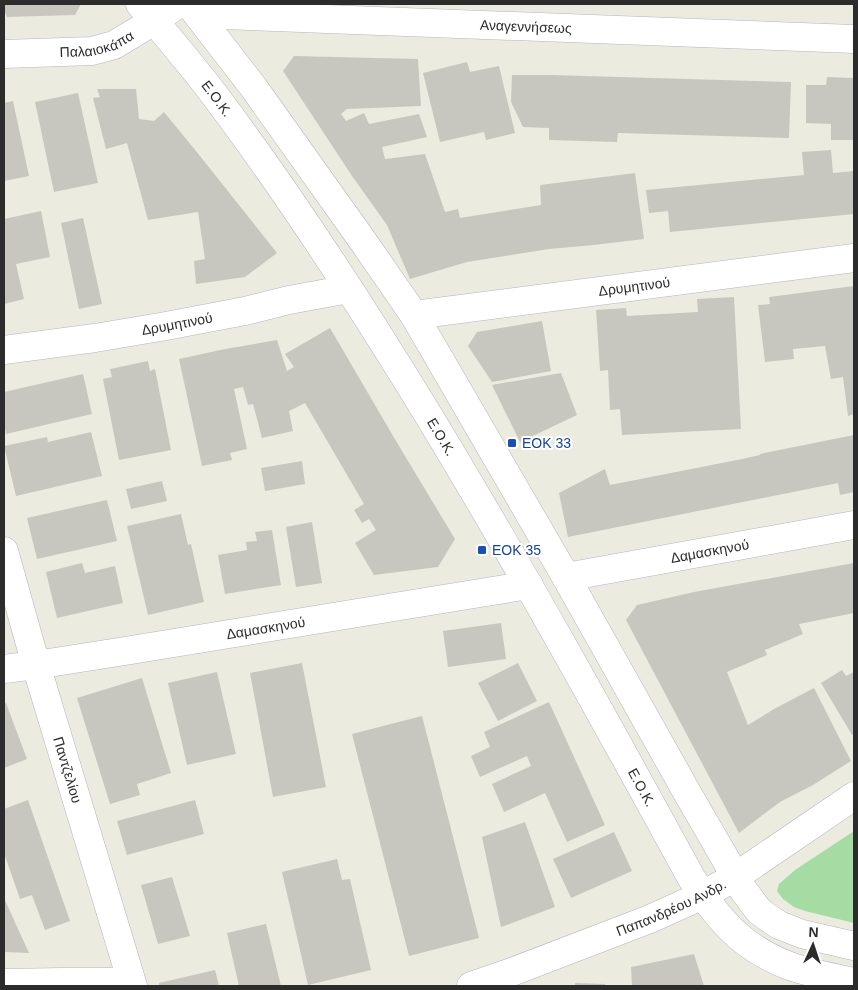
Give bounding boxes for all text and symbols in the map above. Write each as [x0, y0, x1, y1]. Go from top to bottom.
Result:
street label: Αναγεννήσεως [480, 17, 572, 36]
street label: Παλαιοκάπα [59, 27, 136, 60]
street label: Ε.Ο.Κ. [198, 77, 236, 120]
street label: Δρυμητινού [597, 274, 671, 299]
street label: Δρυμητινού [140, 309, 214, 338]
street label: Ε.Ο.Κ. [424, 415, 459, 459]
place label: ΕΟΚ 33 [522, 435, 571, 451]
marker: ΕΟΚ 33 [506, 437, 518, 449]
street label: Δαμασκηνού [669, 536, 750, 566]
place label: ΕΟΚ 35 [492, 542, 541, 558]
marker: ΕΟΚ 35 [476, 544, 488, 556]
street label: Δαμασκηνού [225, 614, 306, 642]
street label: Παντζελίου [50, 735, 85, 805]
street label: Ε.Ο.Κ. [625, 766, 659, 809]
street label: Παπανδρέου Ανδρ. [614, 876, 729, 939]
north arrow [788, 920, 838, 970]
text: N [808, 924, 819, 940]

